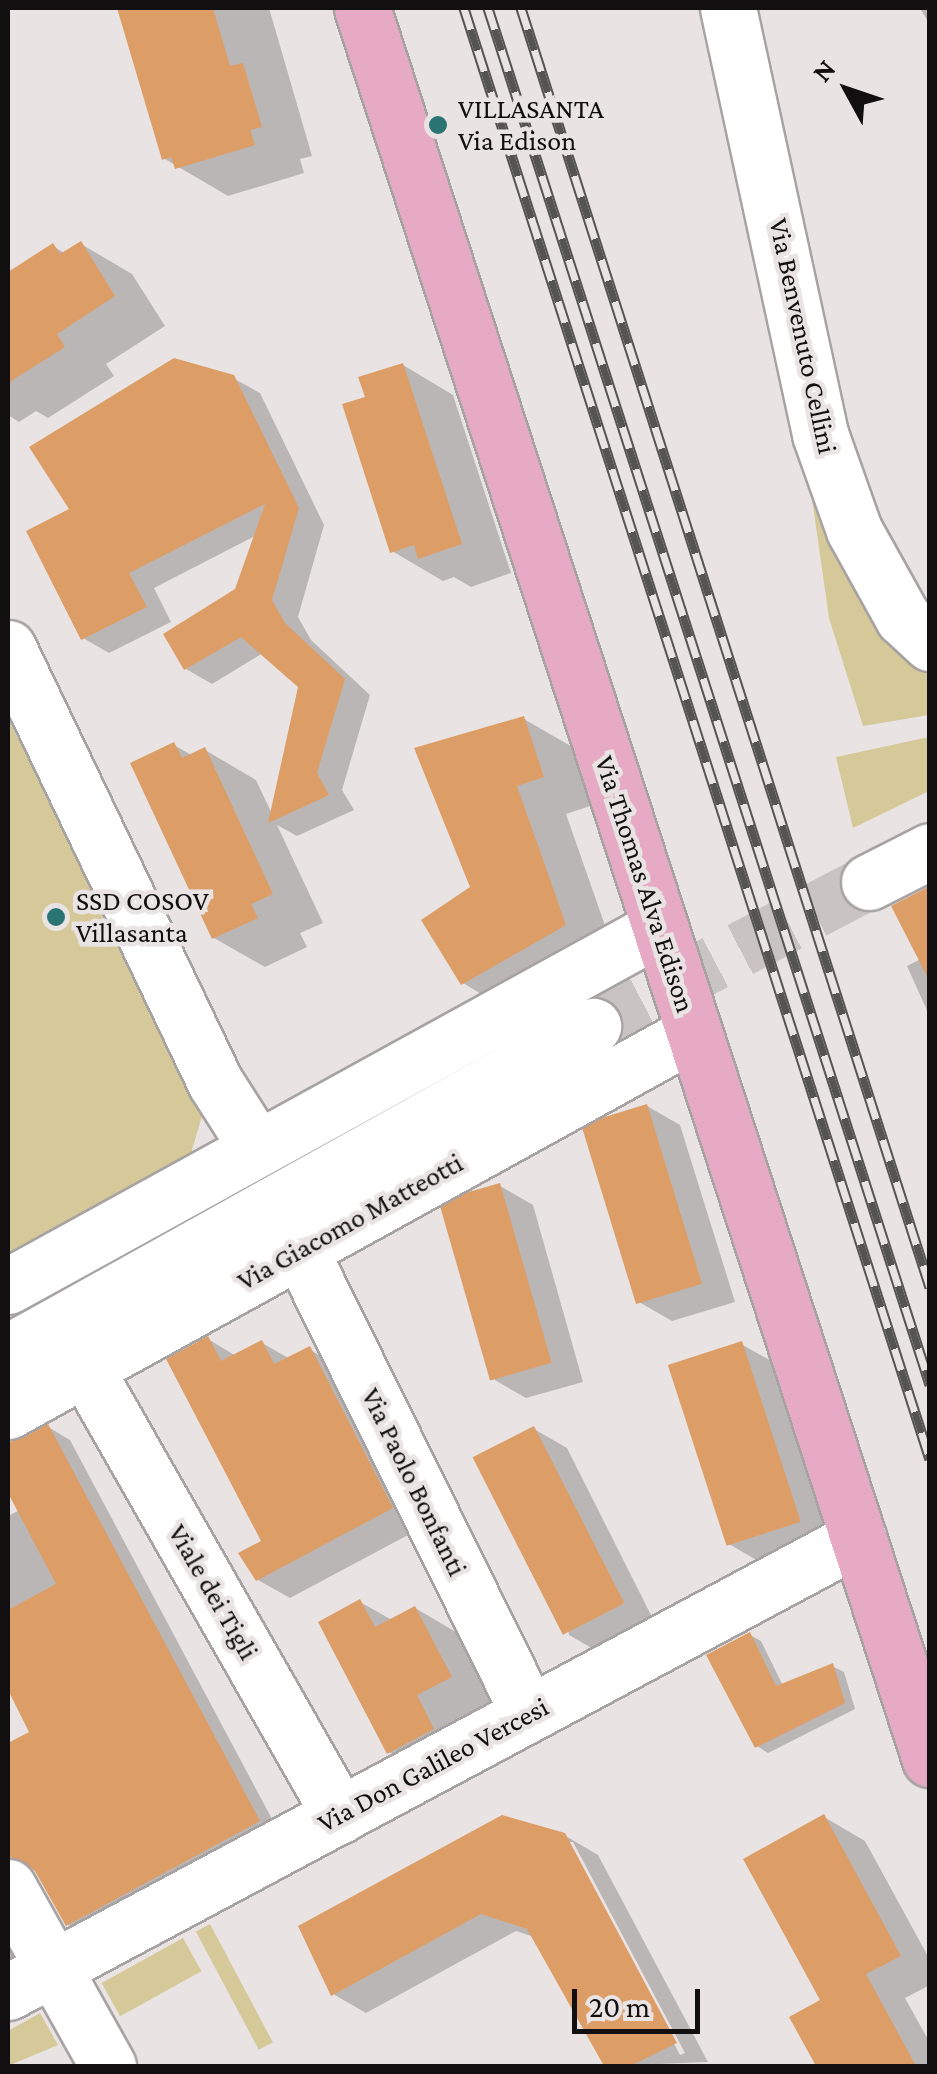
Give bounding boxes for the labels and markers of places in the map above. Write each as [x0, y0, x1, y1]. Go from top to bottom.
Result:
place label: VILLASANTA Via Edison [458, 92, 604, 158]
marker: VILLASANTA Via Edison [427, 114, 449, 136]
place label: SSD COSOV Villasanta [76, 884, 209, 950]
marker: SSD COSOV Villasanta [45, 906, 67, 928]

